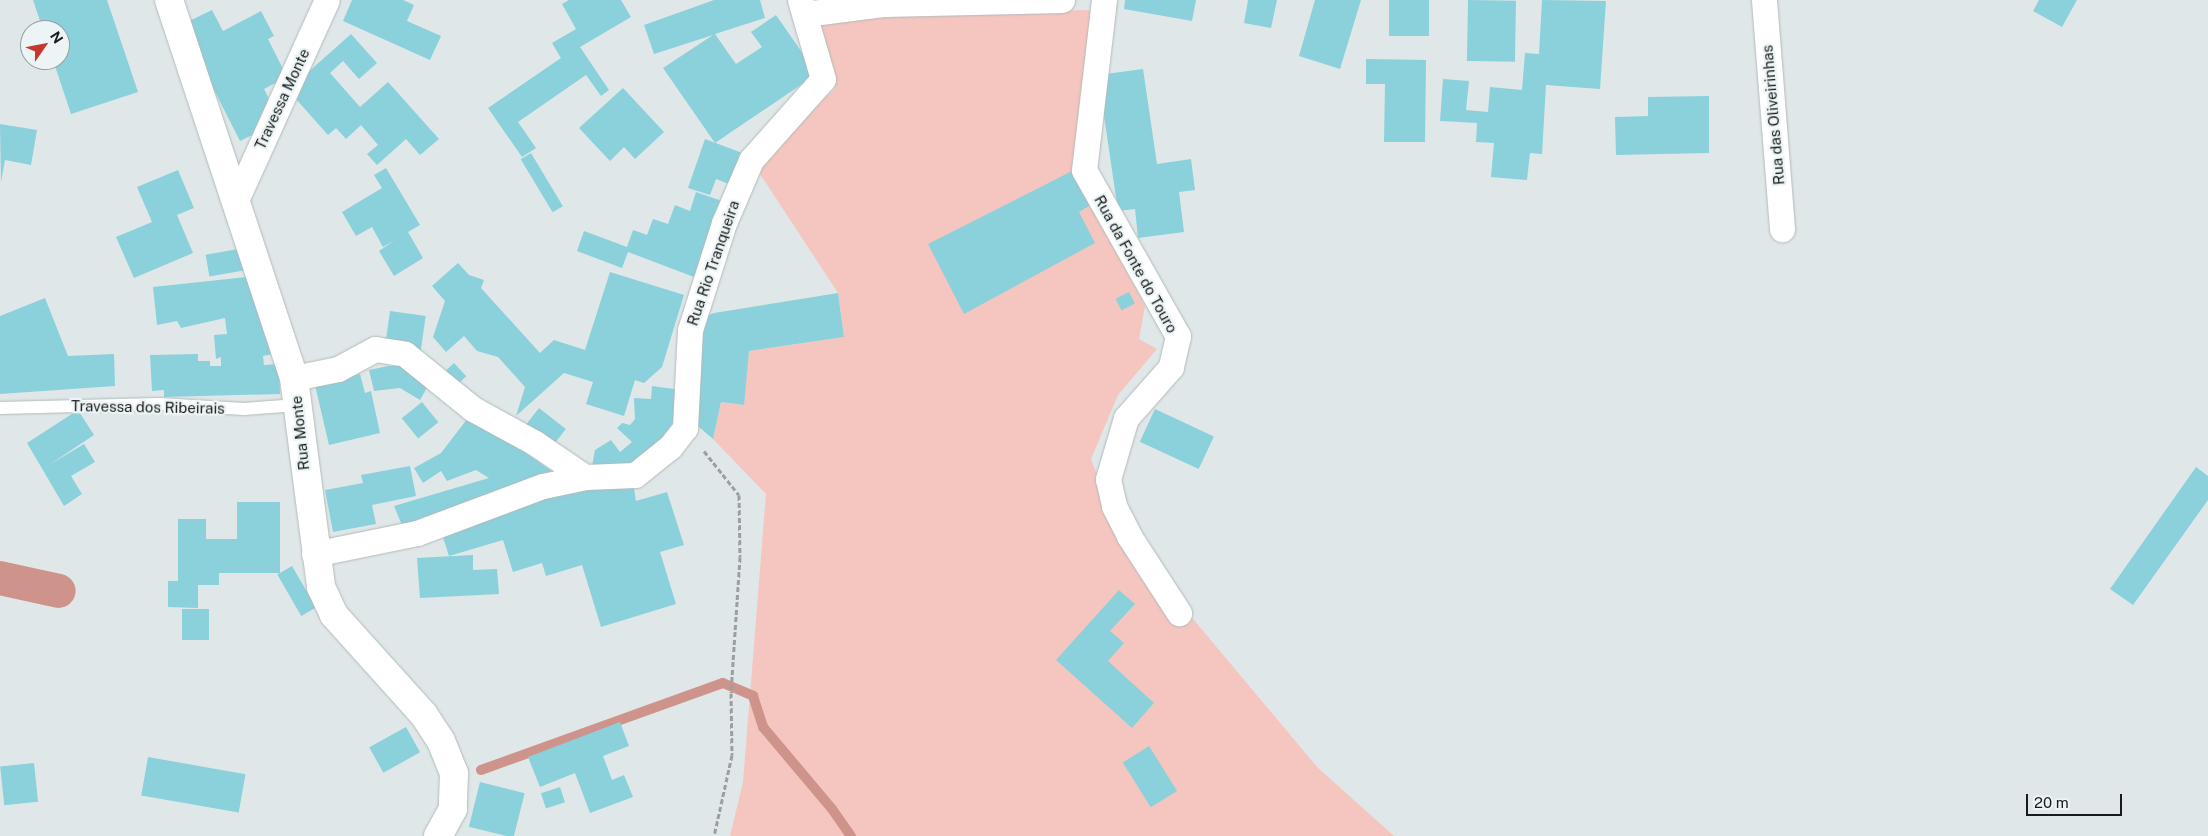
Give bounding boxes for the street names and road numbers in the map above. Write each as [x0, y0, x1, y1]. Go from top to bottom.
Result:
street label: Rua das Oliveirinhas [1758, 44, 1788, 186]
street label: Travessa Monte [251, 46, 313, 152]
street label: Rua da Fonte do Touro [1090, 192, 1182, 336]
street label: Rua Rio Tranqueira [683, 198, 743, 328]
street label: Rua Monte [287, 395, 313, 471]
street label: Travessa dos Ribeirais [71, 397, 225, 417]

